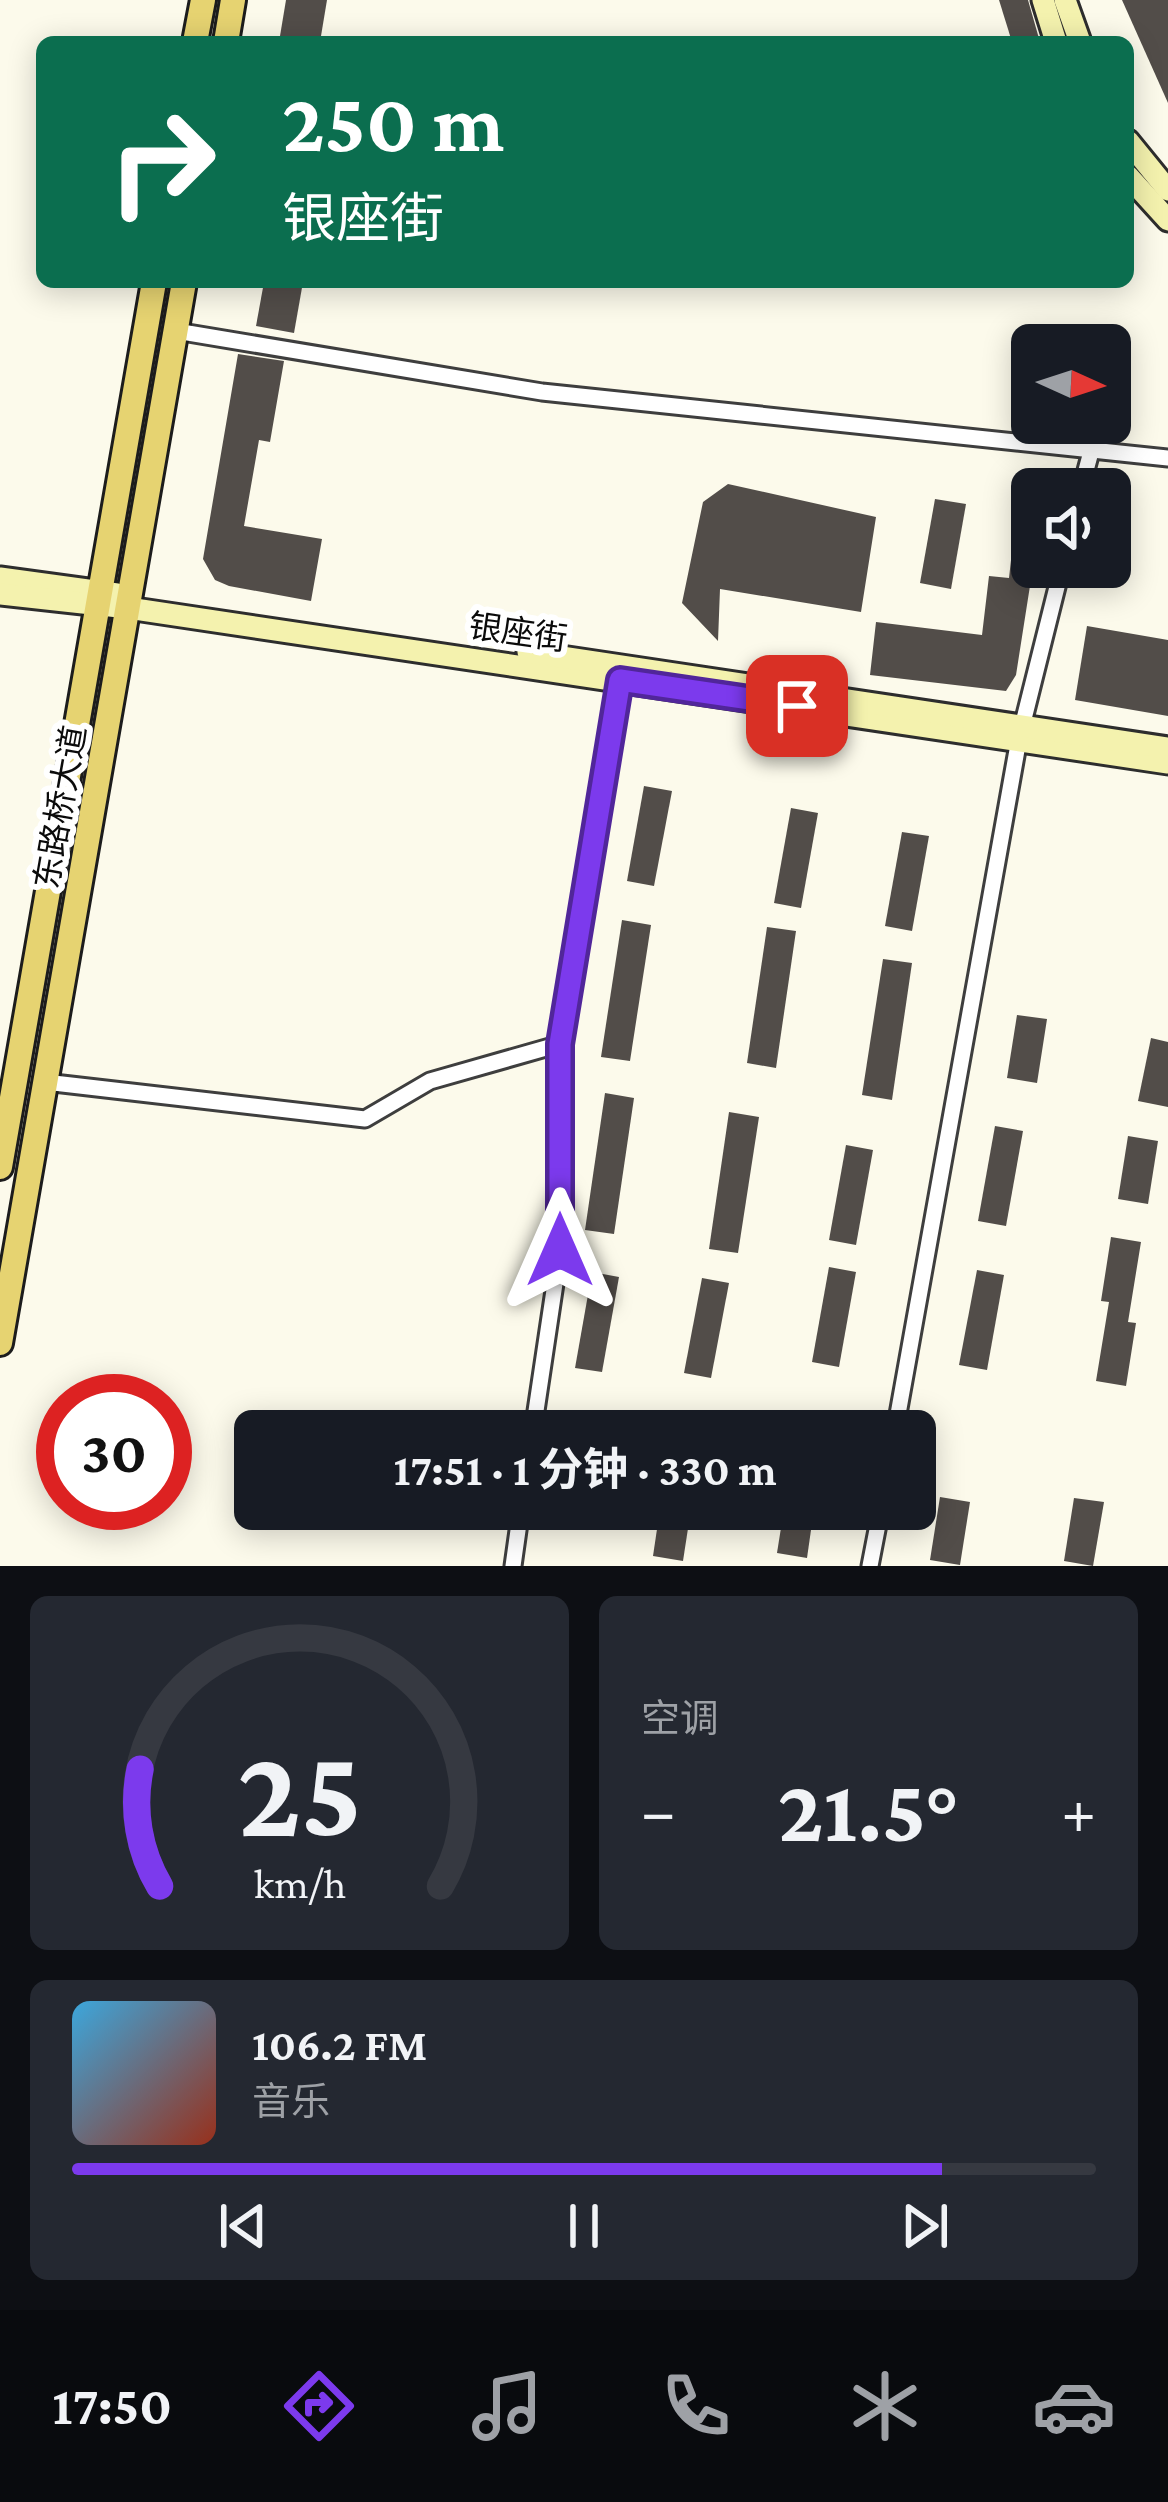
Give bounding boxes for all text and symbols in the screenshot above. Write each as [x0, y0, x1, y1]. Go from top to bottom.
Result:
text: 250 m [282, 76, 504, 169]
icon: right [84, 84, 240, 240]
text: 银座街 [282, 189, 444, 249]
north arrow [1011, 324, 1131, 444]
map controls [1011, 324, 1131, 588]
button: sound [1011, 468, 1131, 588]
street label: 银座街 [466, 607, 570, 657]
pin [746, 655, 848, 757]
icon: arrive [764, 673, 830, 739]
street label: 东路桥大道 [27, 723, 93, 891]
position arrow [497, 1187, 623, 1313]
speed limit sign: 30 [36, 1374, 192, 1530]
text: 17:51 · 1 分钟 · 330 m [393, 1445, 777, 1495]
text: 空调 [641, 1697, 719, 1740]
text: 25 [237, 1723, 362, 1862]
text: 21.5° [778, 1760, 959, 1860]
text: − [641, 1774, 676, 1847]
text: + [1061, 1774, 1096, 1847]
text: km/h [253, 1860, 346, 1907]
text: 106.2 FM [252, 2020, 427, 2070]
text: 音乐 [252, 2080, 330, 2123]
icon: previous [210, 2193, 276, 2259]
icon: pause [551, 2193, 617, 2259]
icon: next [892, 2193, 958, 2259]
icon: directions [277, 2364, 361, 2448]
icon: music [465, 2364, 549, 2448]
icon: phone [654, 2364, 738, 2448]
icon: climate [843, 2364, 927, 2448]
icon: car [1032, 2364, 1116, 2448]
text: 17:50 [52, 2376, 172, 2436]

